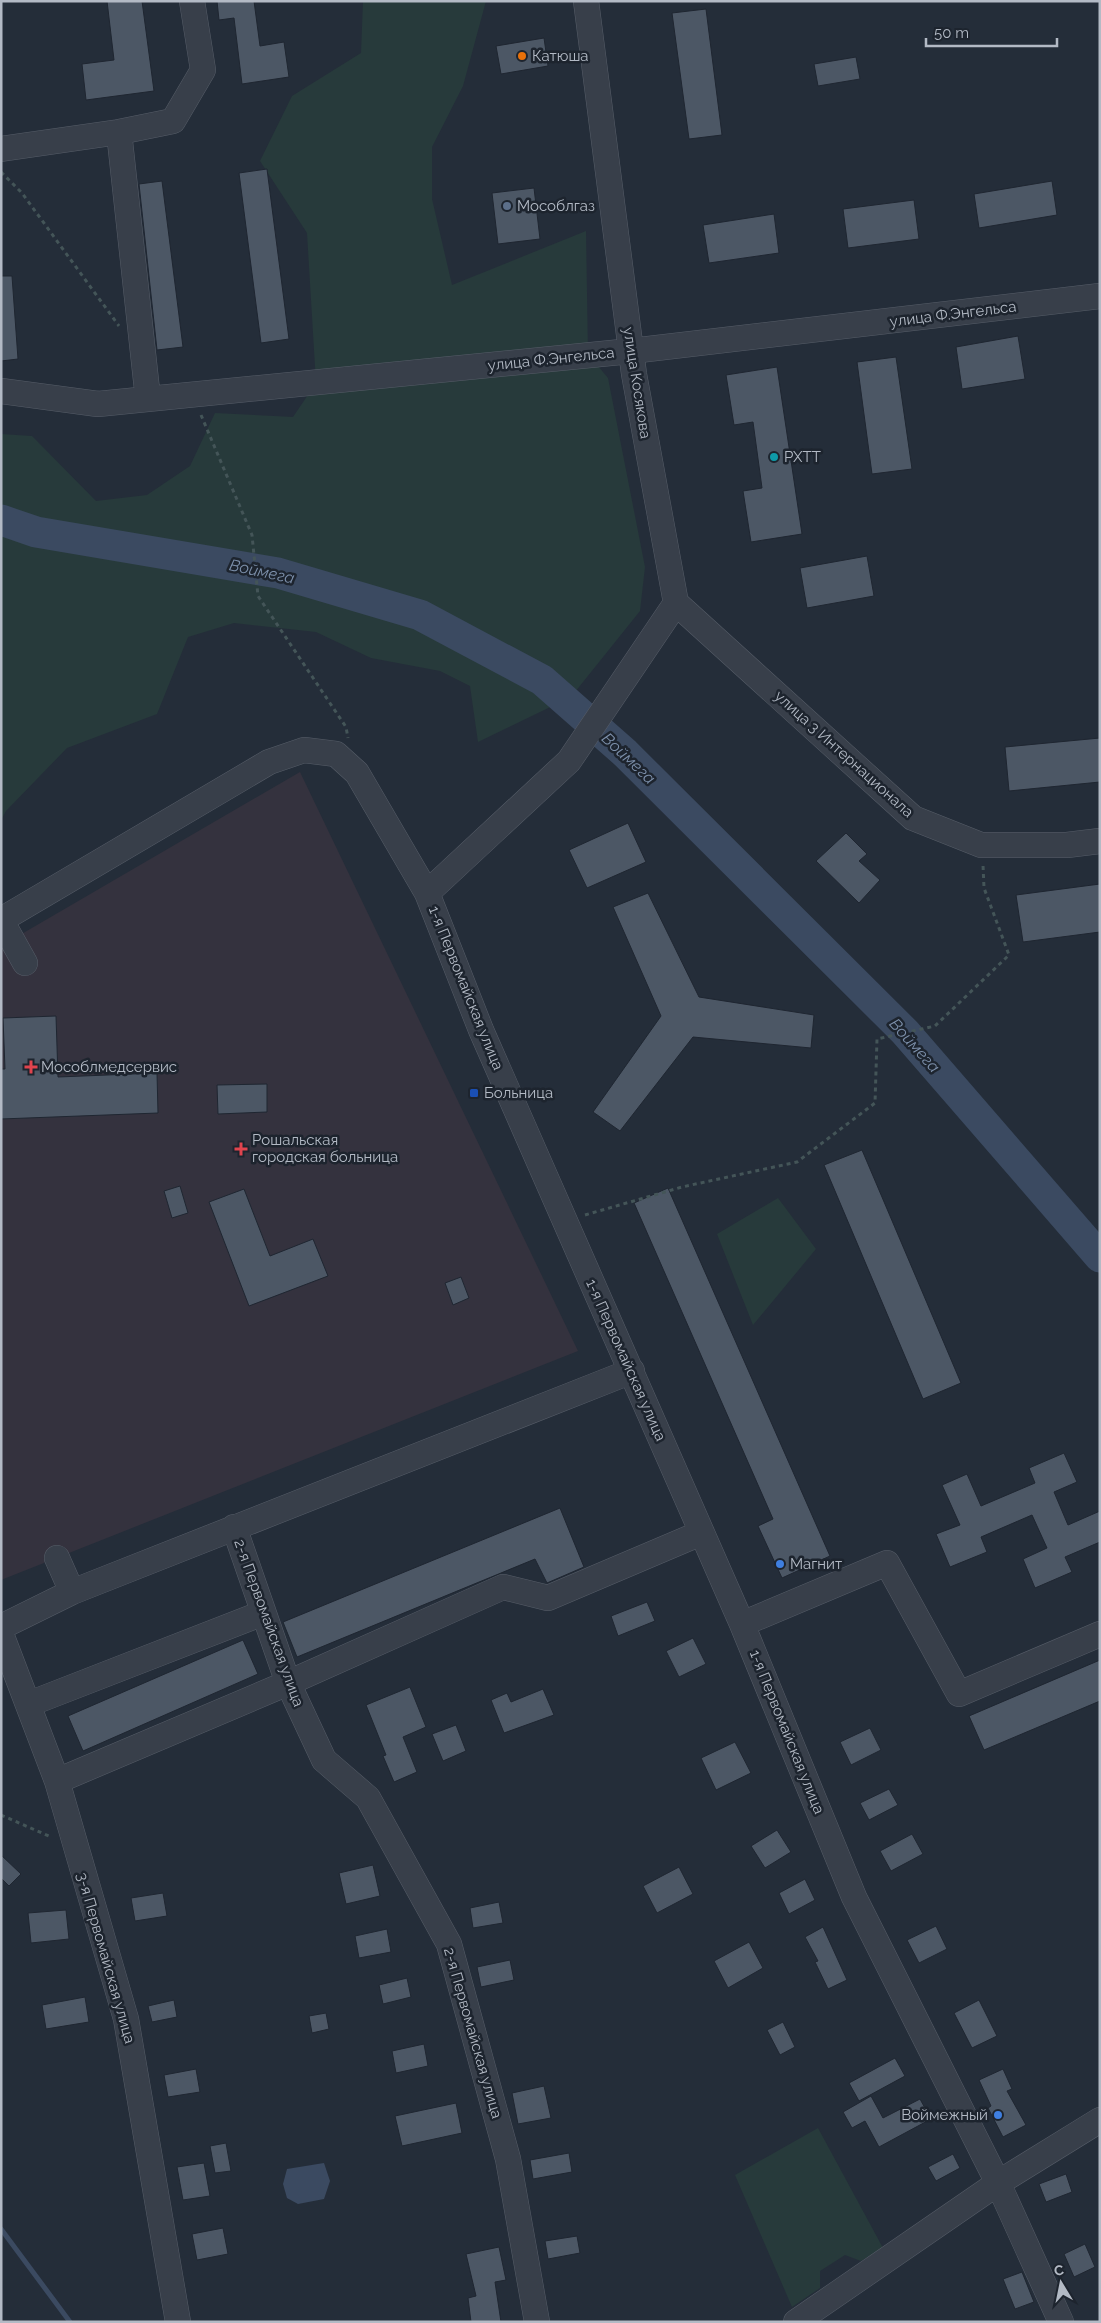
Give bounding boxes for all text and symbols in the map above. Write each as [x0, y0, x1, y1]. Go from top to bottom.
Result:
scale bar [926, 15, 1057, 47]
text: 50 m [934, 24, 969, 42]
place label: Катюша [532, 47, 589, 65]
marker: Катюша [516, 50, 528, 62]
place label: Мособлгаз [517, 197, 595, 215]
marker: Мособлгаз [501, 200, 513, 212]
street label: улица Ф.Энгельса [889, 297, 1017, 331]
street label: улица Косякова [619, 326, 655, 440]
street label: улица Ф.Энгельса [487, 343, 615, 375]
place label: РХТТ [784, 448, 821, 466]
marker: РХТТ [768, 451, 780, 463]
water label: Воймега [228, 555, 297, 588]
street label: улица 3 Интернационала [771, 687, 917, 821]
water label: Воймега [598, 729, 660, 788]
street label: 1-я Первомайская улица [425, 903, 507, 1073]
water label: Воймега [885, 1014, 944, 1077]
place label: Мособлмедсервис [41, 1058, 177, 1076]
marker: Мособлмедсервис [25, 1061, 37, 1073]
place label: Больница [484, 1084, 553, 1102]
marker: Больница [468, 1087, 480, 1099]
place label: Рошальская городская больница [252, 1131, 398, 1166]
marker: Рошальская городская больница [234, 1142, 248, 1156]
street label: 1-я Первомайская улица [582, 1276, 670, 1444]
street label: 2-я Первомайская улица [230, 1537, 308, 1709]
place label: Магнит [790, 1555, 842, 1573]
marker: Магнит [774, 1558, 786, 1570]
street label: 1-я Первомайская улица [746, 1647, 828, 1817]
street label: 3-я Первомайская улица [73, 1870, 139, 2046]
street label: 2-я Первомайская улица [440, 1946, 506, 2120]
place label: Воймежный [901, 2106, 988, 2124]
marker: Воймежный [992, 2109, 1004, 2121]
north arrow [1036, 2258, 1086, 2308]
text: С [1053, 2261, 1065, 2279]

